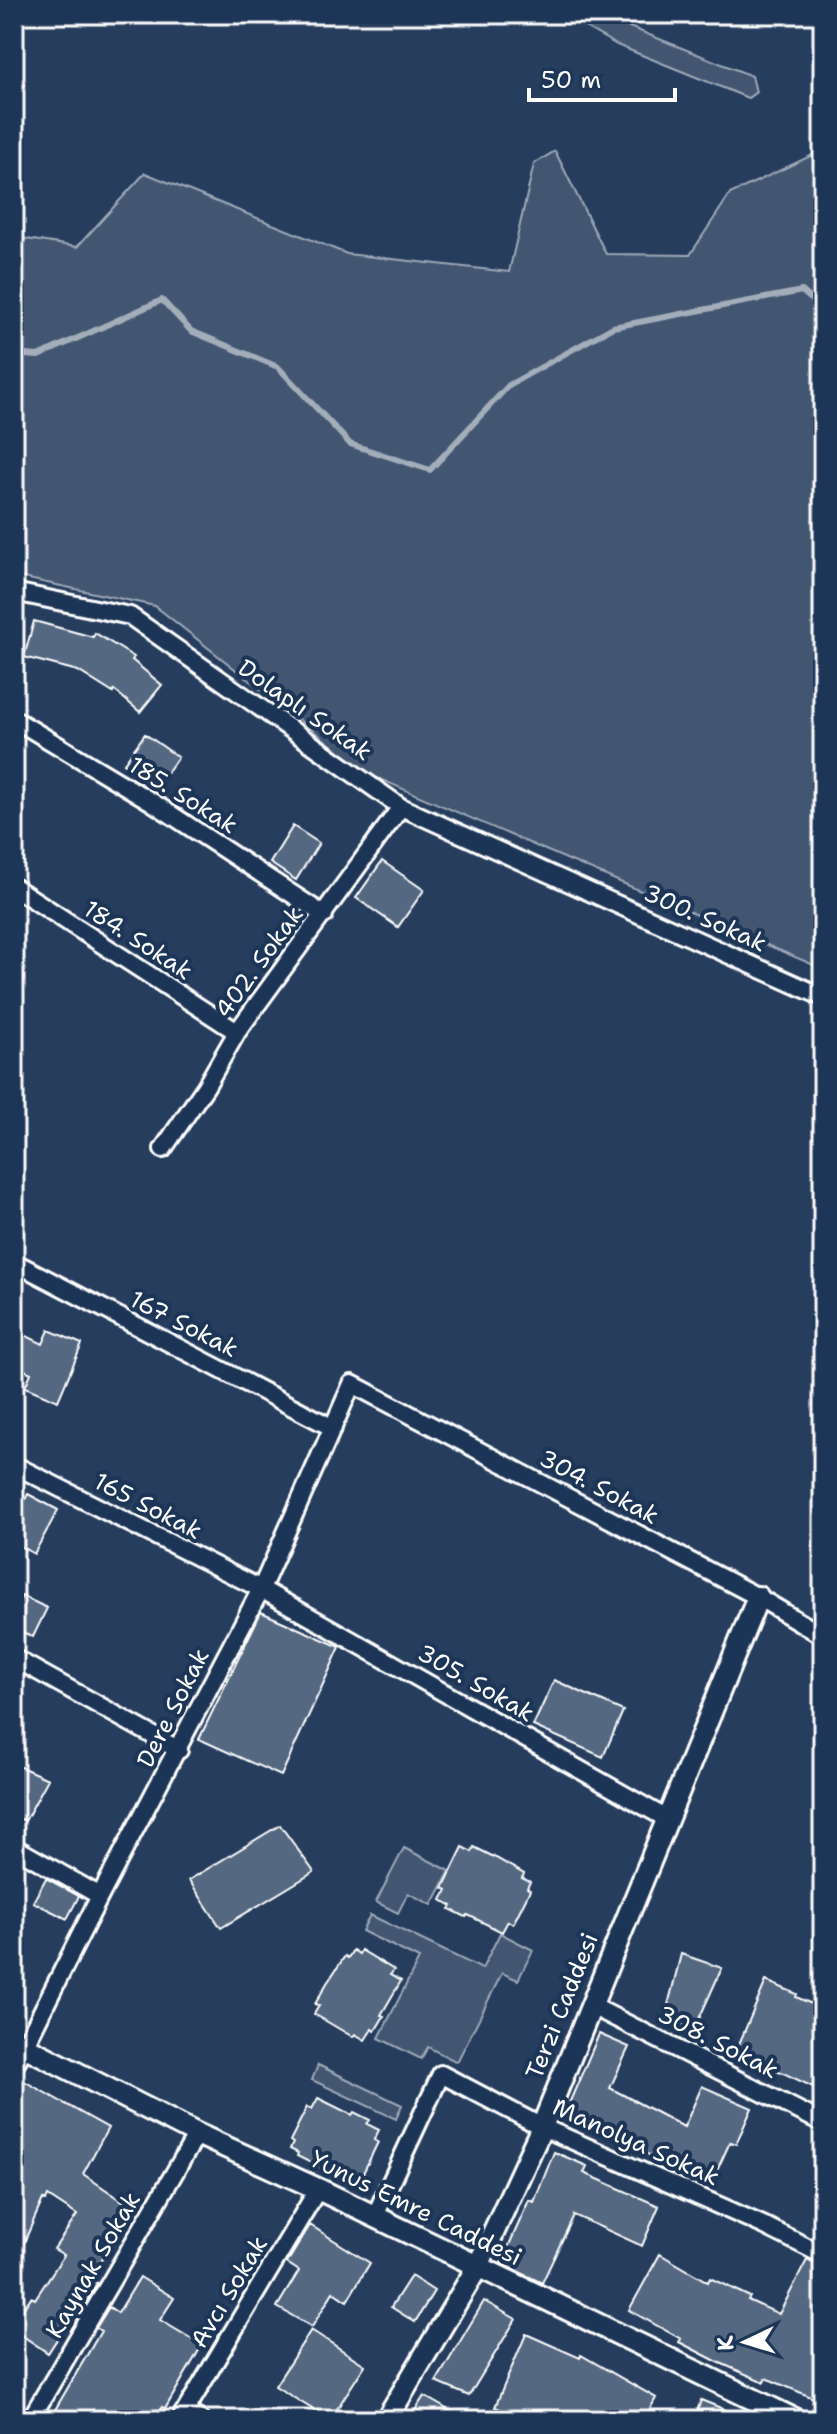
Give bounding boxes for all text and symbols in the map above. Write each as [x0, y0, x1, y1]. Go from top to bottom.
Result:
scale bar [529, 52, 675, 102]
text: 50 m [541, 64, 601, 96]
street label: Dolaplı Sokak [232, 652, 378, 768]
street label: 185. Sokak [122, 749, 244, 841]
street label: 300. Sokak [638, 877, 772, 959]
street label: 184. Sokak [77, 893, 199, 987]
street label: 402. Sokak [208, 900, 310, 1024]
street label: 167 Sokak [124, 1283, 244, 1365]
street label: 304. Sokak [534, 1442, 664, 1532]
street label: 165 Sokak [89, 1465, 207, 1547]
street label: 305. Sokak [412, 1637, 540, 1729]
street label: Dere Sokak [129, 1643, 217, 1773]
street label: Terzi Caddesi [518, 1928, 606, 2084]
street label: 308. Sokak [652, 1998, 784, 2086]
street label: Manolya Sokak [548, 2091, 724, 2193]
street label: Yunus Emre Caddesi [305, 2143, 527, 2273]
street label: Kaynak Sokak [38, 2186, 148, 2344]
street label: Avcı Sokak [183, 2230, 275, 2354]
north arrow [705, 2302, 785, 2382]
text: K [711, 2335, 741, 2352]

